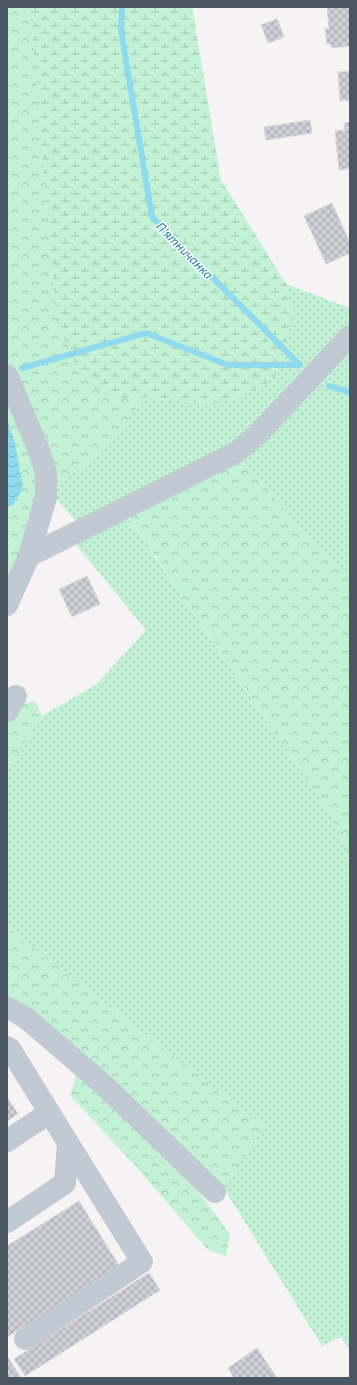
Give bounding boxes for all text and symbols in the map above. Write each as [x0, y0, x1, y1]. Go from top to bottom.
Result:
water label: П'ятничанка [152, 218, 217, 283]

